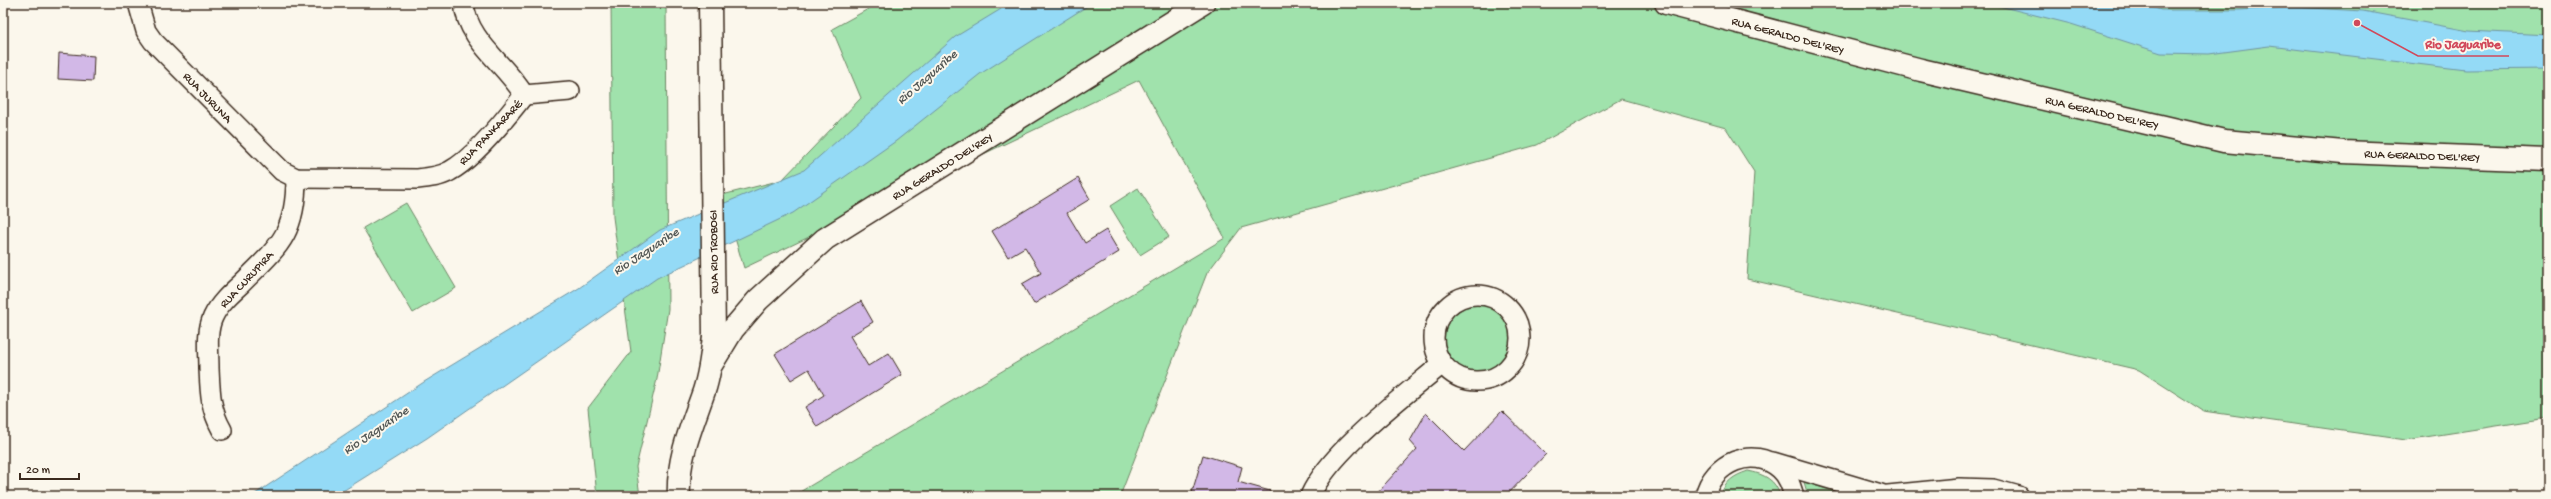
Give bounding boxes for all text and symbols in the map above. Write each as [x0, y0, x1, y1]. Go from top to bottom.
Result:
street label: RUA GERALDO DEL'REY [1730, 15, 1846, 59]
callout: Rio Jaguaribe [2418, 31, 2509, 56]
text: Rio Jaguaribe [2424, 38, 2502, 53]
water label: Rio Jaguaribe [894, 47, 962, 108]
street label: RUA JURUNA [179, 70, 235, 127]
street label: RUA GERALDO DEL'REY [2044, 94, 2160, 134]
street label: RUA PANKARARÉ [457, 97, 527, 169]
street label: RUA GERALDO DEL'REY [890, 131, 996, 204]
street label: RUA GERALDO DEL'REY [2364, 148, 2481, 166]
street label: RUA RIO TROBOGI [707, 210, 723, 294]
water label: Rio Jaguaribe [611, 225, 683, 279]
street label: RUA CURUPIRA [218, 248, 278, 312]
water label: Rio Jaguaribe [341, 403, 413, 458]
scale bar [20, 455, 79, 481]
text: 20 m [26, 464, 51, 478]

